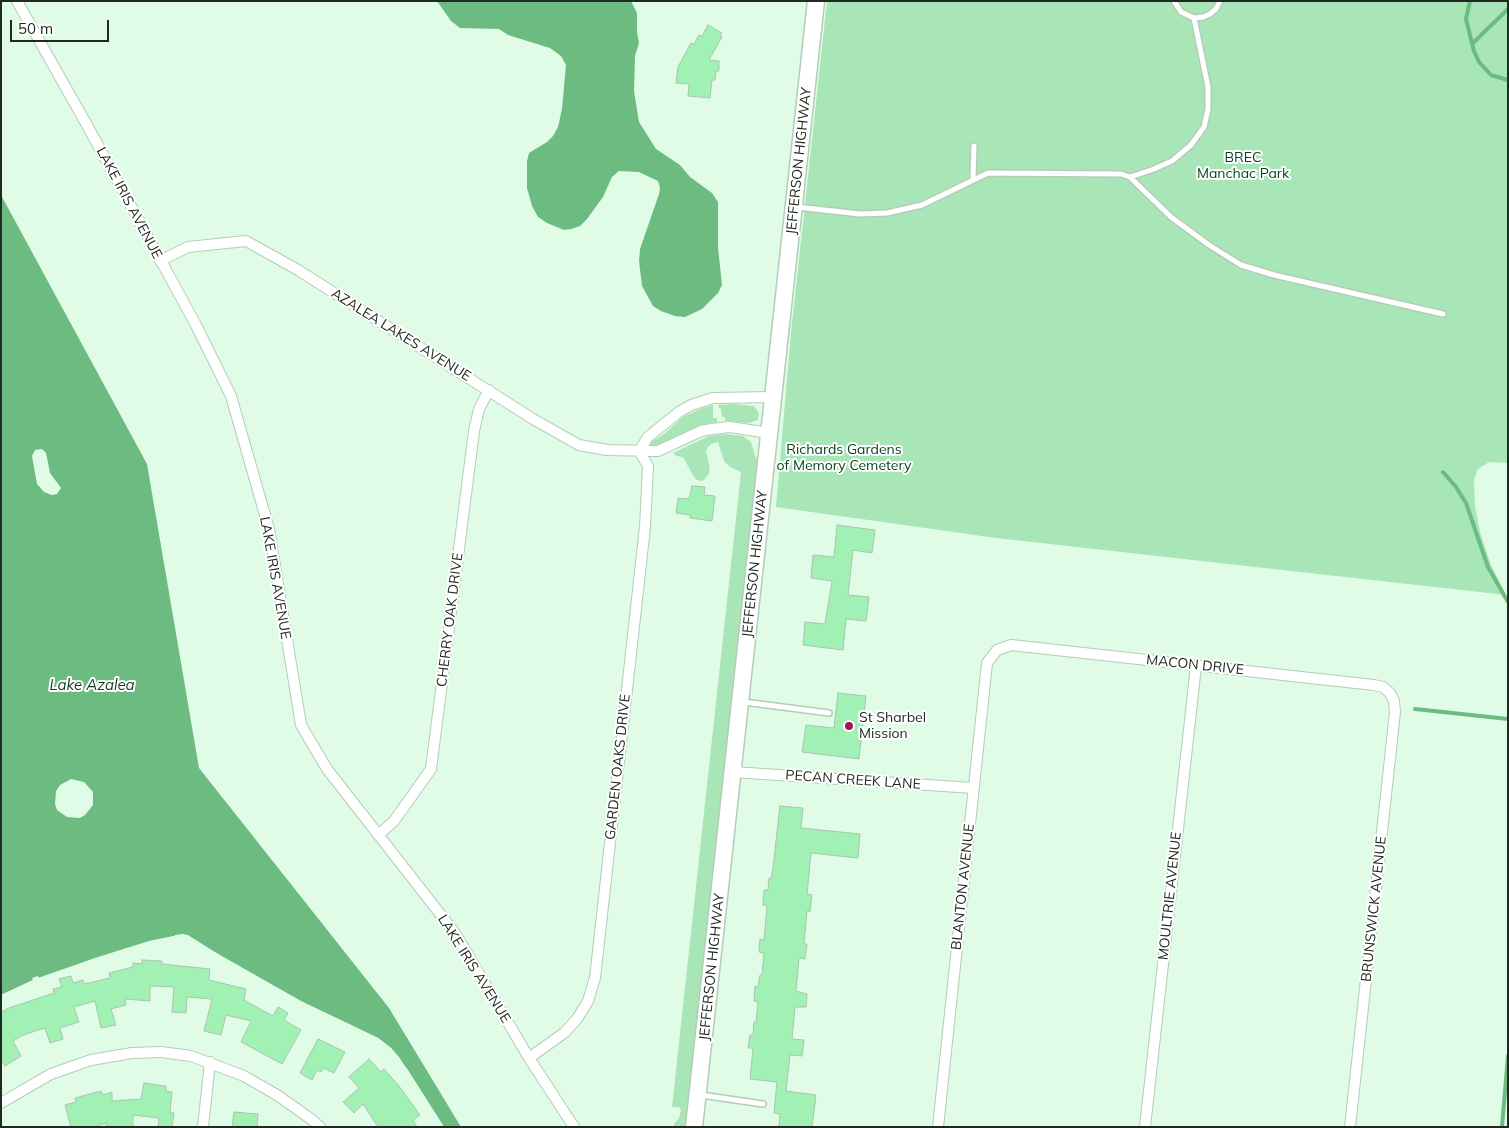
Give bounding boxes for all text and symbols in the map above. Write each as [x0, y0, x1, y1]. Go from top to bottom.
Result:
scale bar [12, 10, 111, 42]
text: 50 m [18, 19, 53, 38]
street label: JEFFERSON HIGHWAY [783, 86, 815, 236]
street label: LAKE IRIS AVENUE [92, 144, 166, 262]
park label: BREC Manchac Park [1197, 150, 1289, 182]
street label: AZALEA LAKES AVENUE [328, 285, 474, 385]
park label: Richards Gardens of Memory Cemetery [777, 442, 911, 474]
street label: JEFFERSON HIGHWAY [739, 489, 771, 639]
street label: LAKE IRIS AVENUE [256, 515, 294, 641]
street label: CHERRY OAK DRIVE [433, 552, 467, 688]
street label: MACON DRIVE [1145, 652, 1245, 678]
water label: Lake Azalea [49, 676, 135, 694]
street label: GARDEN OAKS DRIVE [602, 693, 634, 841]
place label: St Sharbel Mission [859, 710, 926, 742]
marker: St Sharbel Mission [843, 720, 855, 732]
street label: PECAN CREEK LANE [785, 767, 921, 793]
street label: BLANTON AVENUE [948, 823, 978, 951]
street label: MOULTRIE AVENUE [1155, 831, 1185, 961]
street label: BRUNSWICK AVENUE [1358, 835, 1390, 983]
street label: JEFFERSON HIGHWAY [696, 892, 728, 1042]
street label: LAKE IRIS AVENUE [434, 912, 514, 1026]

